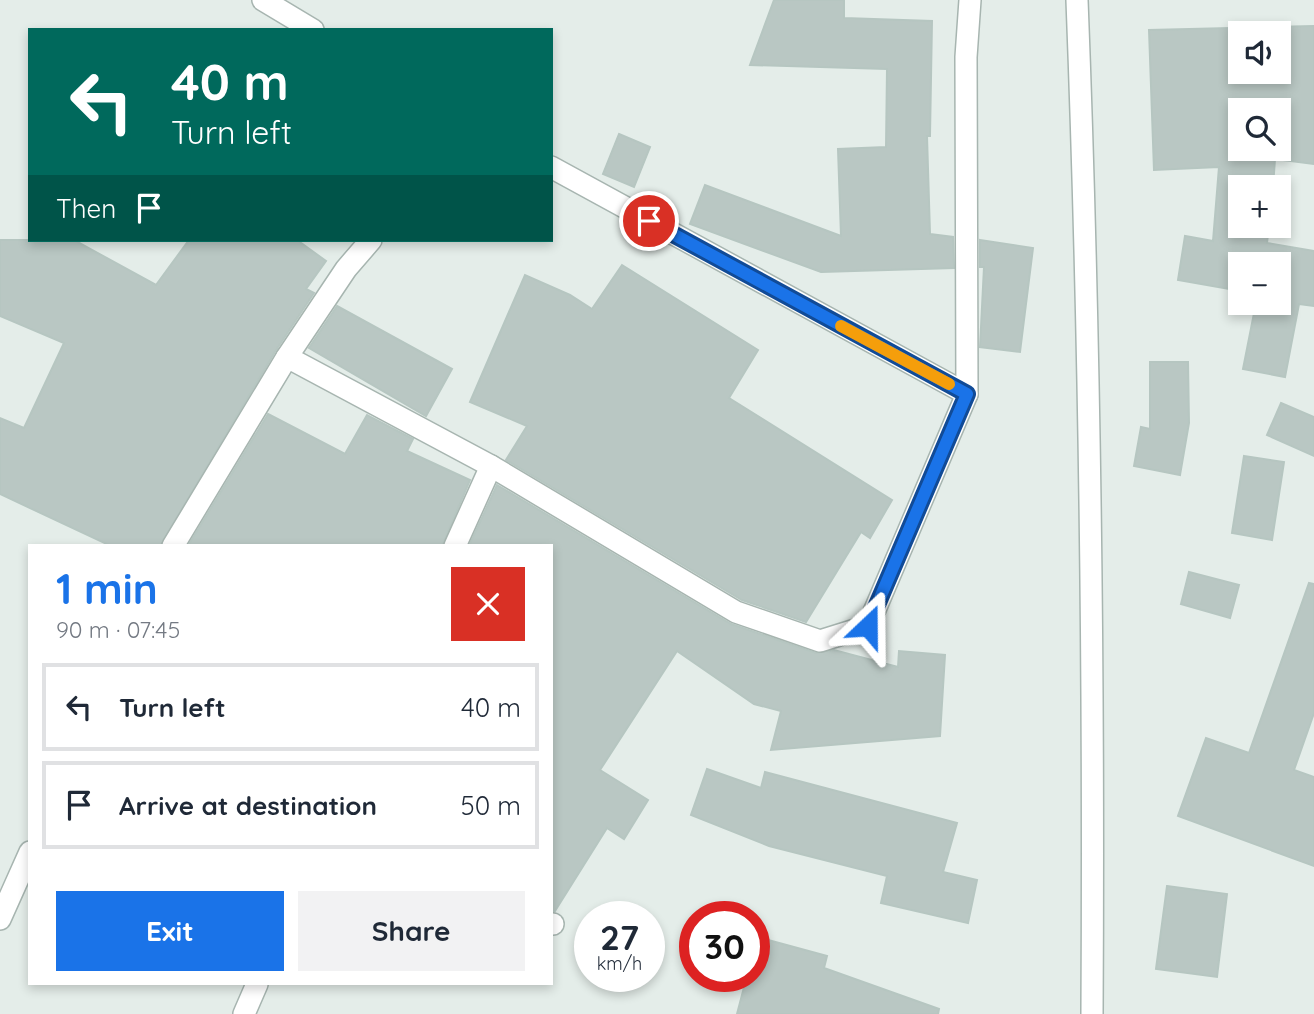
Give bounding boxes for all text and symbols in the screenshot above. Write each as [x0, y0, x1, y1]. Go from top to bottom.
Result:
map controls [1228, 21, 1291, 315]
button: sound [1228, 21, 1291, 84]
text: 40 m [171, 51, 289, 112]
icon: left [56, 56, 147, 147]
button: search [1228, 98, 1291, 161]
text: Turn left [171, 112, 292, 152]
button: + [1228, 175, 1291, 238]
icon: arrive [130, 189, 168, 227]
pin [619, 191, 679, 251]
text: Then [56, 192, 116, 225]
icon: arrive [630, 202, 668, 240]
button: − [1228, 252, 1291, 315]
text: 1 min [56, 562, 158, 615]
button: close [451, 567, 525, 641]
position arrow [831, 589, 905, 663]
text: 90 m · 07:45 [56, 615, 180, 644]
icon: left [60, 688, 98, 726]
text: Turn left [119, 691, 226, 724]
text: 40 m [461, 691, 521, 724]
icon: arrive [60, 786, 98, 824]
text: Arrive at destination [119, 789, 377, 822]
text: 50 m [461, 789, 521, 822]
button: Exit [56, 891, 284, 971]
button: Share [298, 891, 525, 971]
speed limit sign: 30 [679, 901, 770, 992]
text: 27 [600, 915, 639, 959]
text: km/h [597, 952, 642, 975]

